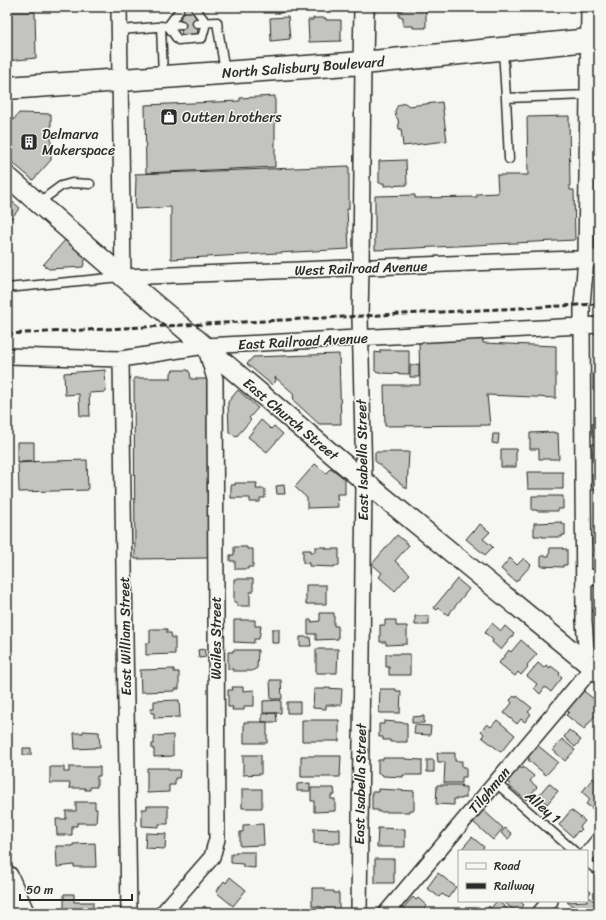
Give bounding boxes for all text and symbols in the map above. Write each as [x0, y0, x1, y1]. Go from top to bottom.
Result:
street label: North Salisbury Boulevard [221, 49, 387, 86]
place label: Outten brothers [182, 105, 282, 130]
shop icon: Outten brothers [159, 107, 179, 127]
place label: Delmarva Makerspace [42, 122, 115, 163]
building icon: Delmarva Makerspace [19, 132, 39, 152]
street label: West Railroad Avenue [294, 254, 428, 283]
street label: East Railroad Avenue [237, 326, 369, 357]
street label: East Church Street [237, 372, 345, 468]
street label: East Isabella Street [349, 398, 376, 521]
street label: East William Street [112, 576, 139, 696]
street label: Wailes Street [204, 596, 229, 680]
street label: East Isabella Street [347, 722, 374, 845]
street label: Tilghman [462, 761, 517, 820]
street label: Alley 1 [518, 784, 566, 830]
legend [458, 850, 588, 902]
text: Road [494, 855, 521, 877]
text: Railway [494, 875, 535, 897]
scale bar [20, 876, 132, 902]
text: 50 m [26, 879, 53, 901]

